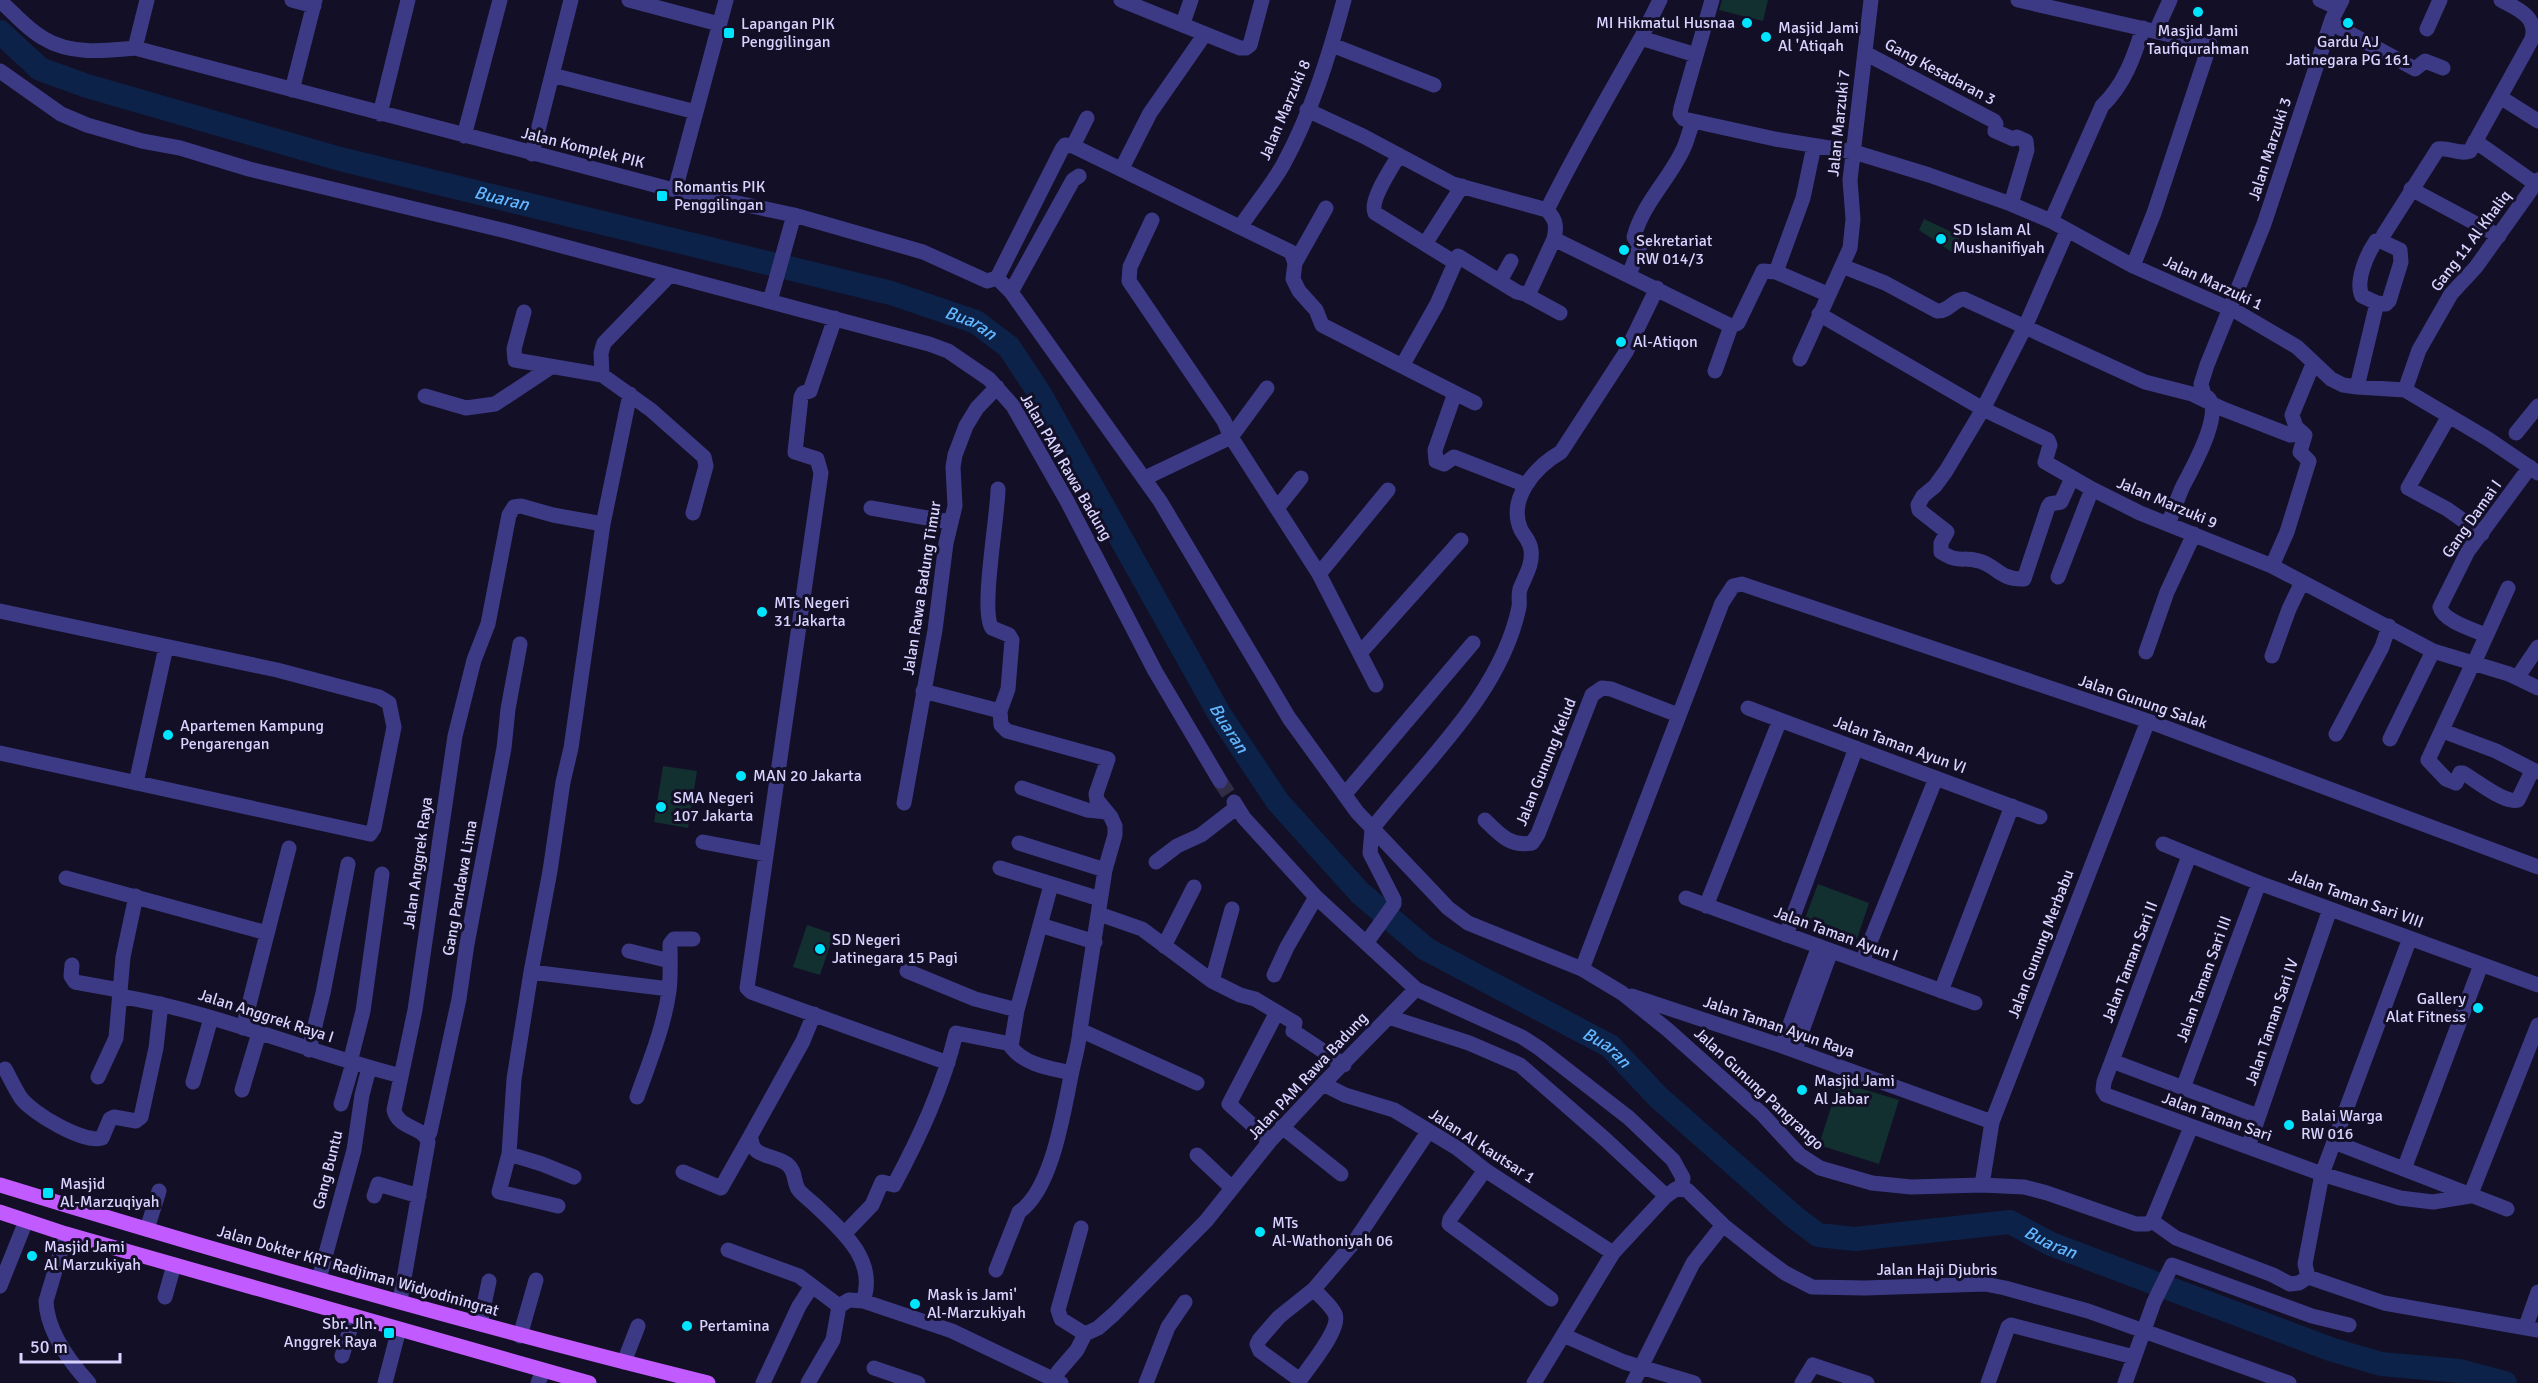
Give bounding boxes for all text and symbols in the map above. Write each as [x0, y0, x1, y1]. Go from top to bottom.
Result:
marker: Masjid Jami Taufiqurahman [2191, 5, 2205, 19]
place label: MI Hikmatul Husnaa [1596, 13, 1735, 33]
place label: Lapangan PIK Penggilingan [741, 14, 835, 52]
marker: MI Hikmatul Husnaa [1740, 16, 1754, 30]
marker: Gardu AJ Jatinegara PG 161 [2341, 16, 2355, 30]
place label: Masjid Jami Al 'Atiqah [1778, 18, 1859, 56]
place label: Masjid Jami Taufiqurahman [2147, 21, 2249, 59]
marker: Lapangan PIK Penggilingan [722, 26, 736, 40]
marker: Masjid Jami Al 'Atiqah [1759, 30, 1773, 44]
place label: Gardu AJ Jatinegara PG 161 [2286, 32, 2410, 70]
street label: Gang Kesadaran 3 [1881, 34, 1999, 110]
street label: Jalan Marzuki 8 [1255, 57, 1315, 163]
street label: Jalan Marzuki 7 [1823, 69, 1855, 177]
street label: Jalan Marzuki 3 [2244, 95, 2296, 203]
street label: Jalan Komplek PIK [519, 123, 647, 173]
place label: Romantis PIK Penggilingan [674, 177, 766, 215]
water label: Buaran [472, 181, 532, 216]
street label: Gang 11 Al Khaliq [2426, 186, 2516, 296]
marker: Romantis PIK Penggilingan [655, 189, 669, 203]
place label: SD Islam Al Mushanifiyah [1953, 220, 2045, 258]
place label: Sekretariat RW 014/3 [1636, 231, 1713, 269]
marker: SD Islam Al Mushanifiyah [1934, 232, 1948, 246]
marker: Sekretariat RW 014/3 [1617, 243, 1631, 257]
street label: Jalan Marzuki 1 [2160, 251, 2266, 315]
water label: Buaran [942, 301, 1002, 345]
place label: Al-Atiqon [1633, 332, 1698, 352]
marker: Al-Atiqon [1614, 335, 1628, 349]
street label: Jalan PAM Rawa Badung [1016, 390, 1116, 544]
street label: Jalan Marzuki 9 [2114, 473, 2220, 533]
street label: Gang Damai I [2438, 476, 2506, 562]
street label: Jalan Rawa Badung Timur [898, 500, 946, 676]
place label: MTs Negeri 31 Jakarta [774, 593, 850, 631]
marker: MTs Negeri 31 Jakarta [755, 605, 769, 619]
street label: Jalan Gunung Salak [2076, 671, 2210, 733]
street label: Jalan Gunung Kelud [1511, 695, 1581, 829]
water label: Buaran [1205, 699, 1254, 758]
street label: Jalan Taman Ayun VI [1831, 712, 1969, 778]
place label: Apartemen Kampung Pengarengan [180, 716, 324, 754]
marker: Apartemen Kampung Pengarengan [161, 728, 175, 742]
place label: MAN 20 Jakarta [753, 766, 862, 786]
marker: MAN 20 Jakarta [734, 769, 748, 783]
place label: SMA Negeri 107 Jakarta [673, 788, 754, 826]
street label: Jalan Anggrek Raya [399, 796, 437, 930]
marker: SMA Negeri 107 Jakarta [654, 800, 668, 814]
street label: Gang Pandawa Lima [438, 819, 482, 957]
street label: Jalan Taman Sari VIII [2286, 865, 2426, 933]
street label: Jalan Gunung Merbabu [2003, 867, 2079, 1021]
street label: Jalan Taman Sari II [2098, 899, 2162, 1025]
street label: Jalan Taman Ayun I [1771, 902, 1901, 966]
street label: Jalan Taman Sari III [2172, 913, 2236, 1045]
place label: SD Negeri Jatinegara 15 Pagi [832, 930, 958, 968]
marker: SD Negeri Jatinegara 15 Pagi [813, 942, 827, 956]
street label: Jalan Taman Sari IV [2241, 956, 2303, 1088]
street label: Jalan Anggrek Raya I [196, 985, 336, 1047]
place label: Gallery Alat Fitness [2386, 989, 2467, 1027]
street label: Jalan Taman Ayun Raya [1701, 992, 1857, 1062]
marker: Gallery Alat Fitness [2471, 1001, 2485, 1015]
street label: Jalan PAM Rawa Badung [1244, 1008, 1372, 1144]
water label: Buaran [1579, 1022, 1636, 1073]
street label: Jalan Gunung Pangrango [1690, 1024, 1828, 1154]
place label: Masjid Jami Al Jabar [1814, 1071, 1895, 1109]
marker: Masjid Jami Al Jabar [1795, 1083, 1809, 1097]
street label: Jalan Taman Sari [2159, 1088, 2275, 1146]
street label: Jalan Al Kautsar 1 [1425, 1104, 1539, 1188]
place label: Balai Warga RW 016 [2301, 1106, 2383, 1144]
marker: Balai Warga RW 016 [2282, 1118, 2296, 1132]
street label: Gang Buntu [309, 1128, 347, 1212]
place label: Masjid Al-Marzuqiyah [60, 1174, 159, 1212]
marker: Masjid Al-Marzuqiyah [41, 1186, 55, 1200]
place label: MTs Al-Wathoniyah 06 [1272, 1213, 1393, 1251]
street label: Jalan Dokter KRT Radjiman Widyodiningrat [215, 1221, 502, 1321]
water label: Buaran [2020, 1221, 2081, 1264]
marker: MTs Al-Wathoniyah 06 [1253, 1225, 1267, 1239]
place label: Masjid Jami Al Marzukiyah [44, 1237, 141, 1275]
marker: Masjid Jami Al Marzukiyah [25, 1249, 39, 1263]
street label: Jalan Haji Djubris [1877, 1260, 1997, 1280]
place label: Mask is Jami' Al-Marzukiyah [927, 1285, 1026, 1323]
marker: Mask is Jami' Al-Marzukiyah [908, 1297, 922, 1311]
place label: Sbr. Jln. Anggrek Raya [284, 1314, 377, 1352]
place label: Pertamina [699, 1316, 770, 1336]
marker: Pertamina [680, 1319, 694, 1333]
scale bar [21, 1326, 120, 1364]
marker: Sbr. Jln. Anggrek Raya [382, 1326, 396, 1340]
text: 50 m [30, 1336, 68, 1358]

